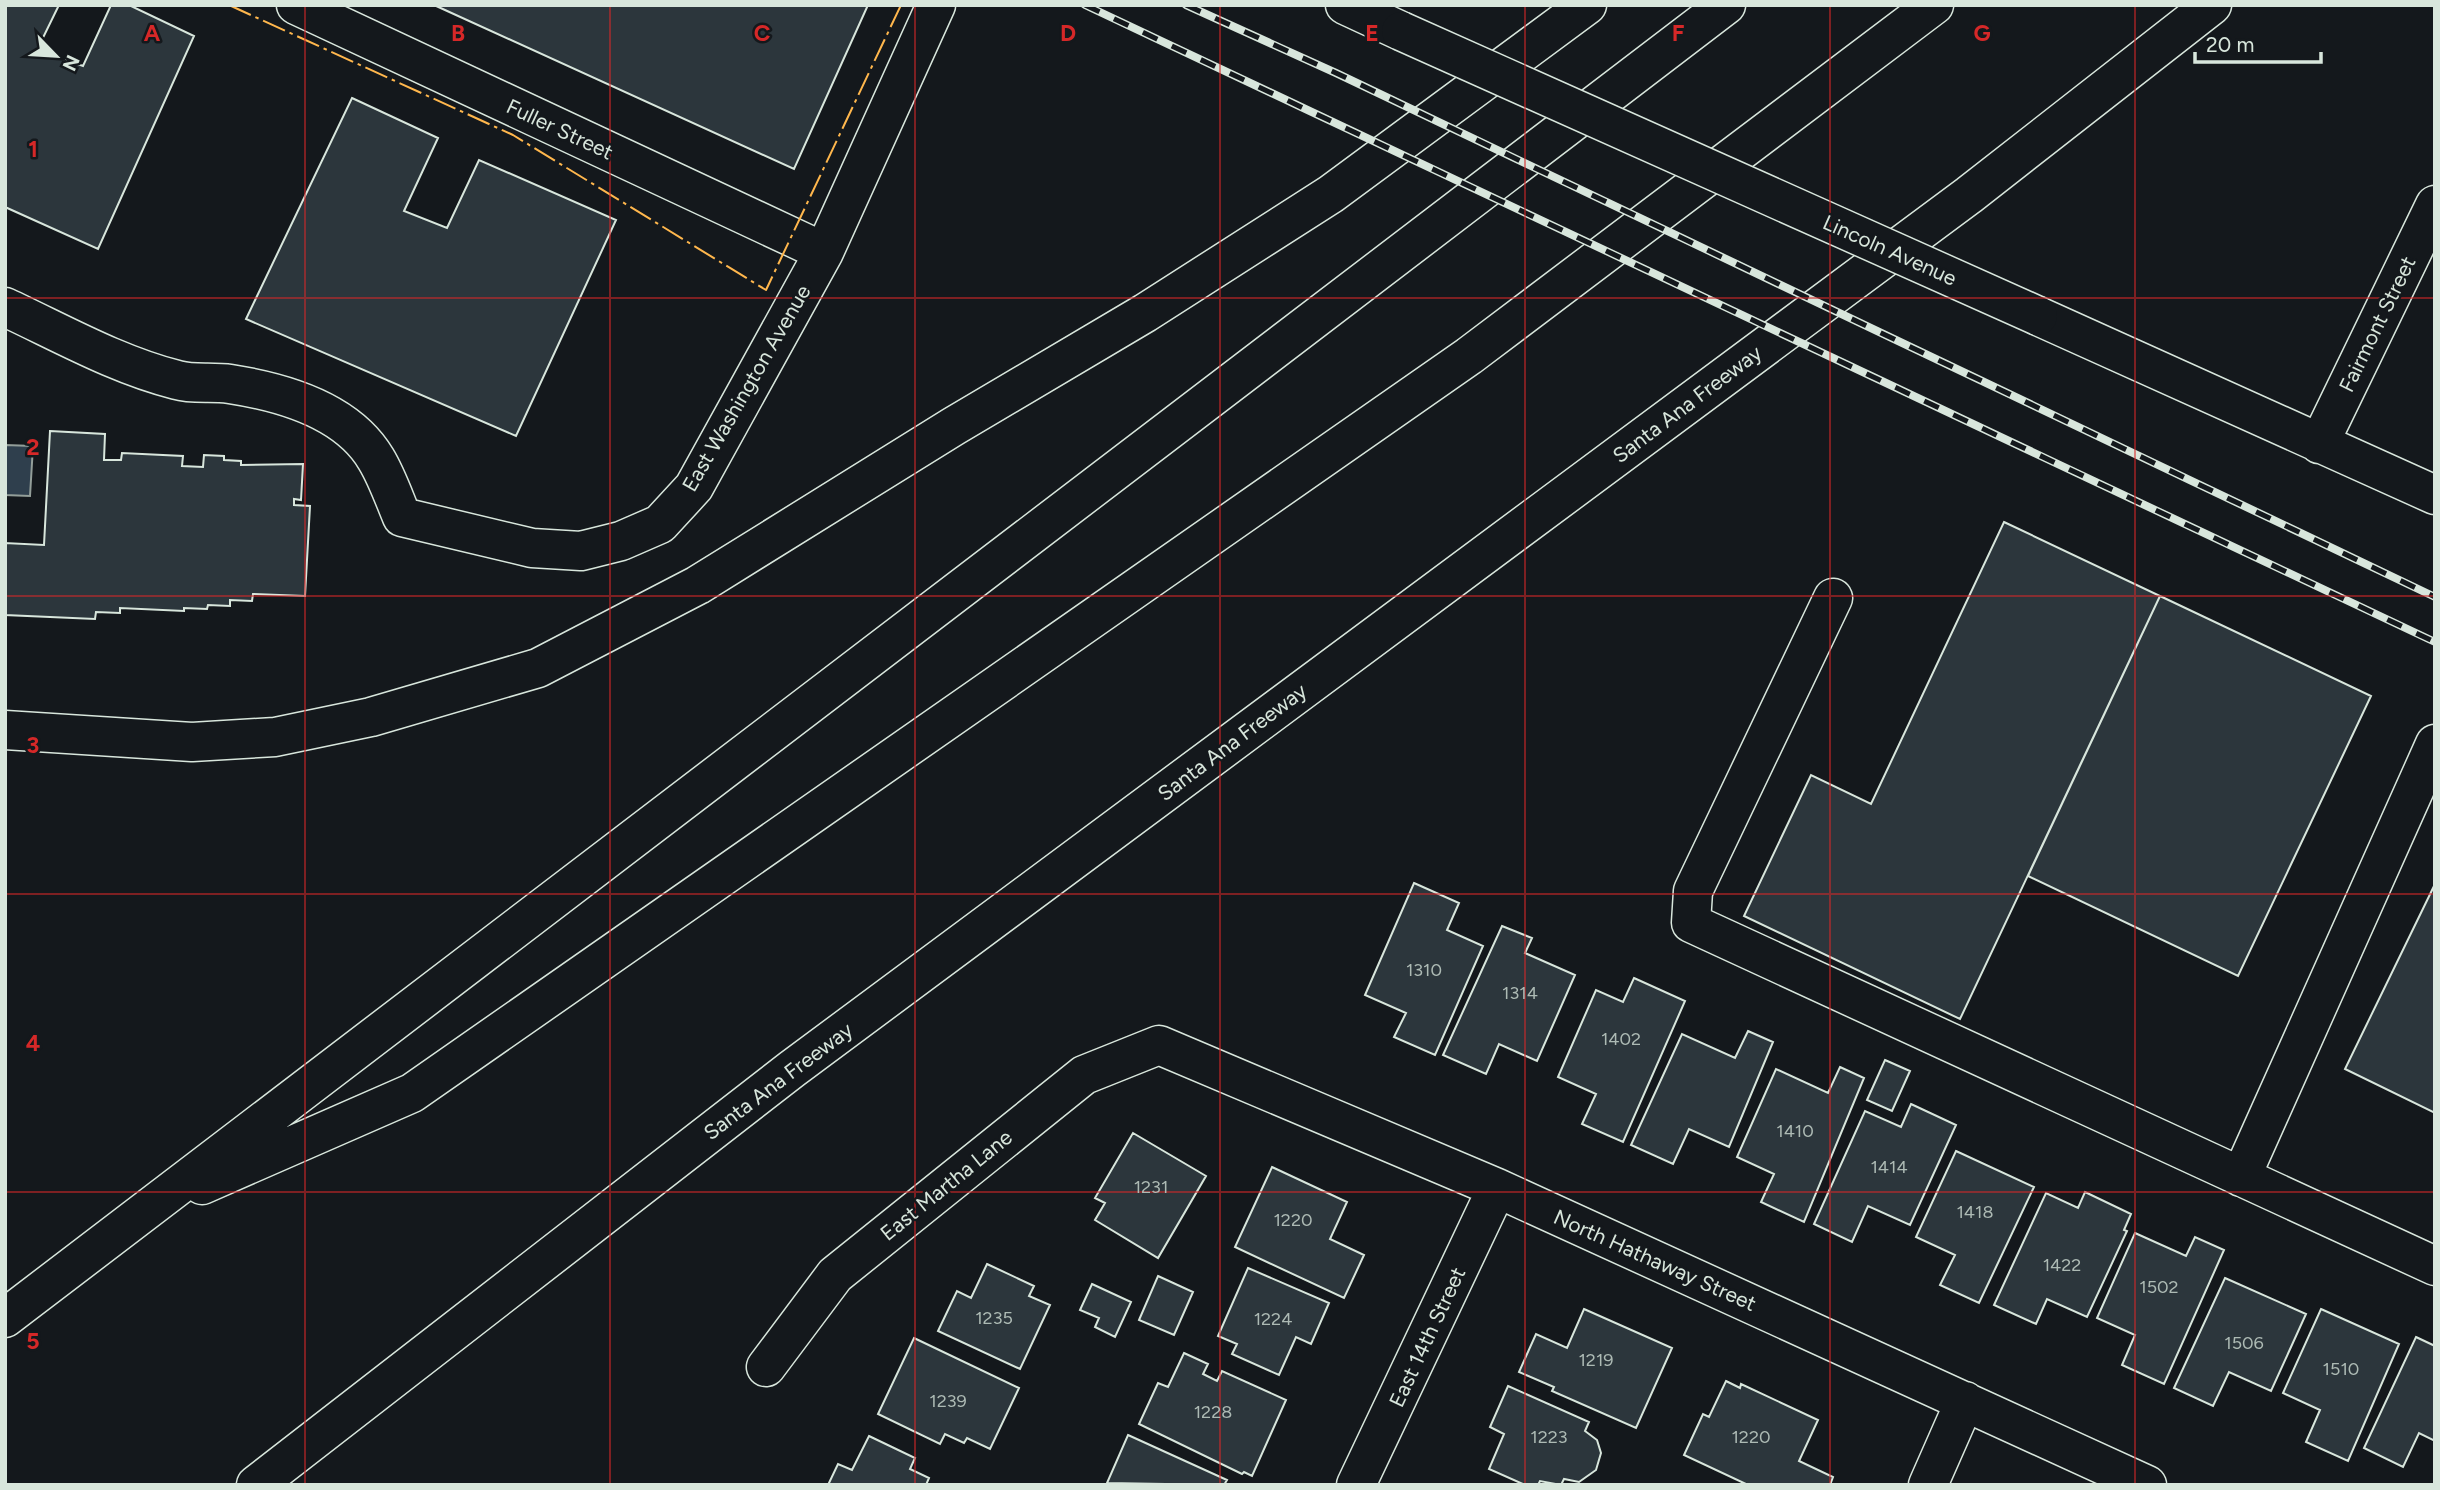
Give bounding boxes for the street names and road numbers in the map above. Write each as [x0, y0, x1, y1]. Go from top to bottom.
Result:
street label: Fuller Street [503, 93, 617, 165]
street label: Lincoln Avenue [1819, 209, 1961, 291]
street label: Fairmont Street [2333, 252, 2421, 396]
street label: East Washington Avenue [677, 280, 815, 496]
street label: Santa Ana Freeway [1608, 340, 1766, 468]
street label: Santa Ana Freeway [1153, 678, 1311, 806]
street label: Santa Ana Freeway [699, 1017, 857, 1145]
street label: East Martha Lane [875, 1124, 1017, 1246]
street label: North Hathaway Street [1550, 1204, 1760, 1316]
street label: East 14th Street [1384, 1263, 1470, 1411]

